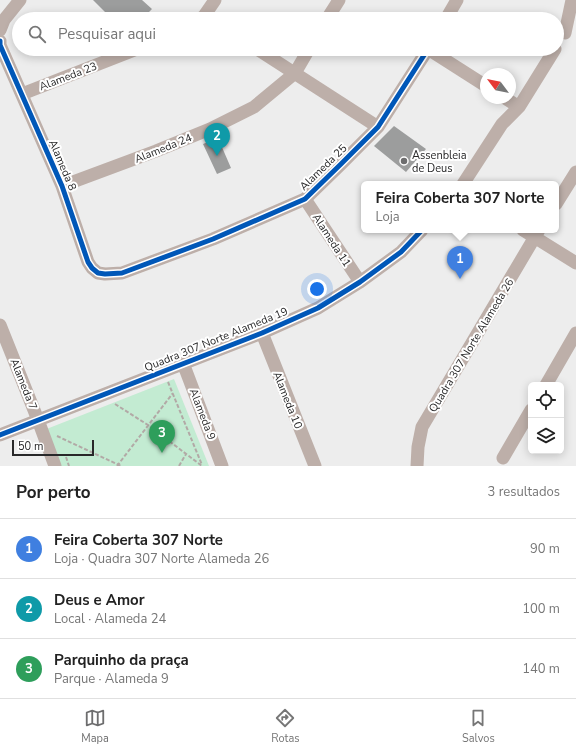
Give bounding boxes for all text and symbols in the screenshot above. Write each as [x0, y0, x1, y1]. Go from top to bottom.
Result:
search box [12, 12, 564, 56]
icon: search [26, 23, 48, 45]
text: Pesquisar aqui [58, 24, 156, 44]
street label: Alameda 23 [37, 59, 99, 94]
north arrow [480, 68, 516, 104]
pin: 2 [204, 123, 230, 156]
street label: Alameda 24 [132, 130, 194, 167]
street label: Alameda 8 [45, 137, 80, 193]
street label: Alameda 25 [296, 141, 351, 194]
place label: Assenbleia de Deus [412, 148, 467, 176]
marker: Assenbleia de Deus [399, 156, 409, 166]
popup [361, 181, 559, 233]
text: Feira Coberta 307 Norte [376, 188, 544, 208]
text: Loja [376, 208, 400, 226]
street label: Alameda 11 [309, 211, 354, 270]
pin: 1 [447, 246, 473, 279]
street label: Quadra 307 Norte Alameda 26 [425, 275, 518, 415]
your location [307, 279, 327, 299]
street label: Quadra 307 Norte Alameda 19 [142, 304, 290, 375]
street label: Alameda 7 [6, 356, 41, 412]
street label: Alameda 10 [269, 369, 306, 431]
map controls [528, 382, 564, 454]
button: locate [528, 382, 564, 418]
street label: Alameda 9 [186, 386, 219, 442]
button: layers [528, 418, 564, 454]
pin: 3 [149, 420, 175, 453]
scale bar [12, 438, 94, 457]
text: 50 m [18, 439, 43, 454]
text: Por perto [16, 481, 91, 504]
text: 3 resultados [488, 483, 560, 501]
text: Feira Coberta 307 Norte [54, 530, 223, 550]
text: 1 [25, 540, 33, 558]
text: 90 m [530, 540, 560, 558]
text: Loja · Quadra 307 Norte Alameda 26 [54, 550, 269, 568]
text: Deus e Amor [54, 590, 145, 610]
text: 2 [25, 600, 33, 618]
text: 100 m [522, 600, 560, 618]
text: Local · Alameda 24 [54, 610, 166, 628]
text: Parquinho da praça [54, 650, 189, 670]
text: 3 [25, 660, 33, 678]
text: 140 m [522, 660, 560, 678]
text: Parque · Alameda 9 [54, 670, 169, 688]
tab: Mapa [81, 707, 109, 746]
tab: Rotas [271, 707, 300, 746]
tab: Salvos [462, 707, 495, 746]

